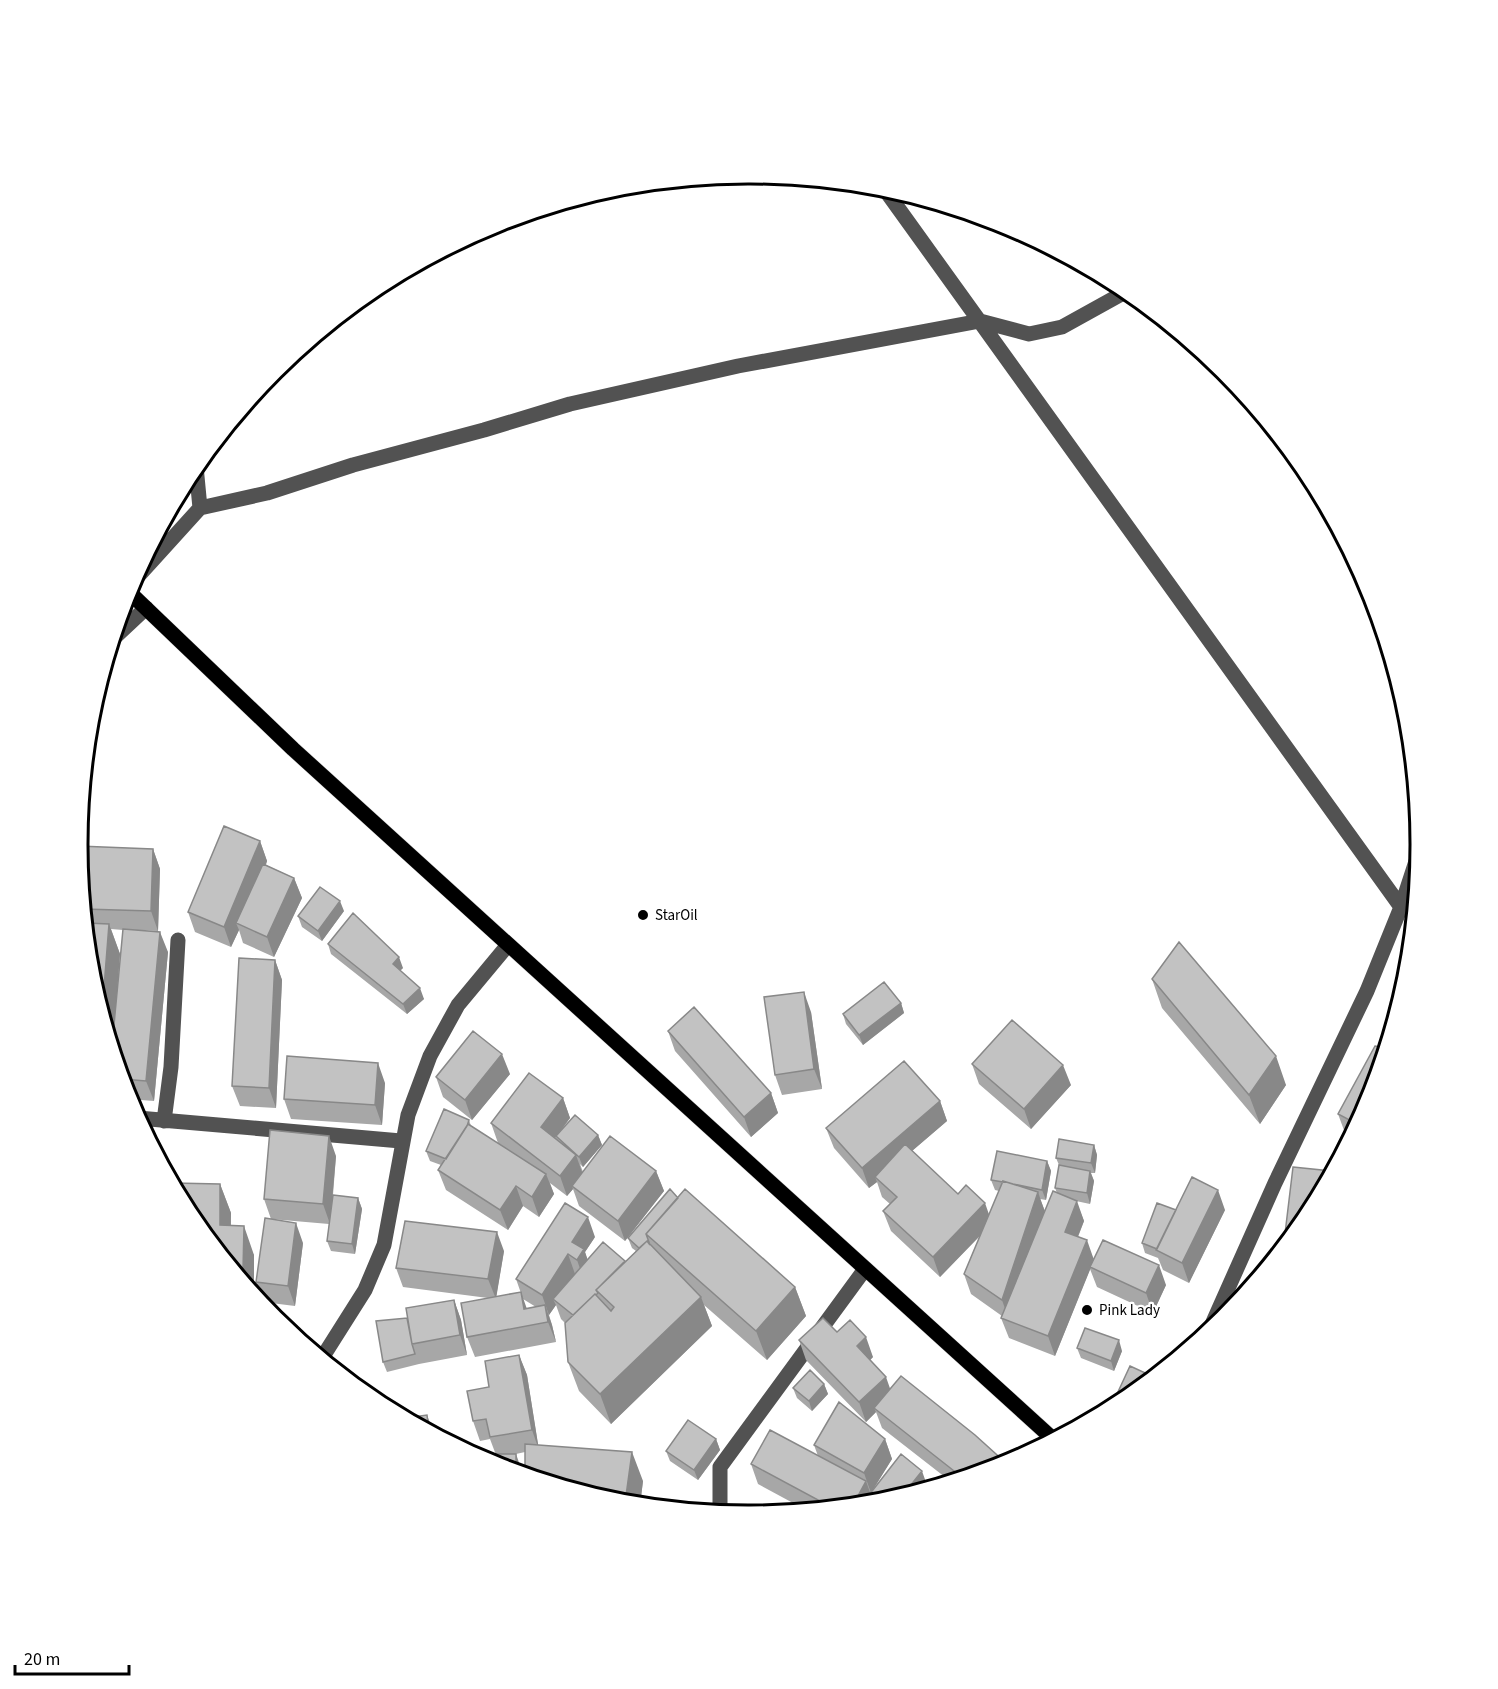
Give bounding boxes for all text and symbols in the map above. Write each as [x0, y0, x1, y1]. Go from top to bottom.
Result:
place label: StarOil [655, 905, 698, 926]
marker: StarOil [636, 908, 650, 922]
place label: Pink Lady [1099, 1300, 1160, 1321]
marker: Pink Lady [1080, 1303, 1094, 1317]
scale bar [15, 1638, 129, 1676]
text: 20 m [24, 1647, 60, 1672]

